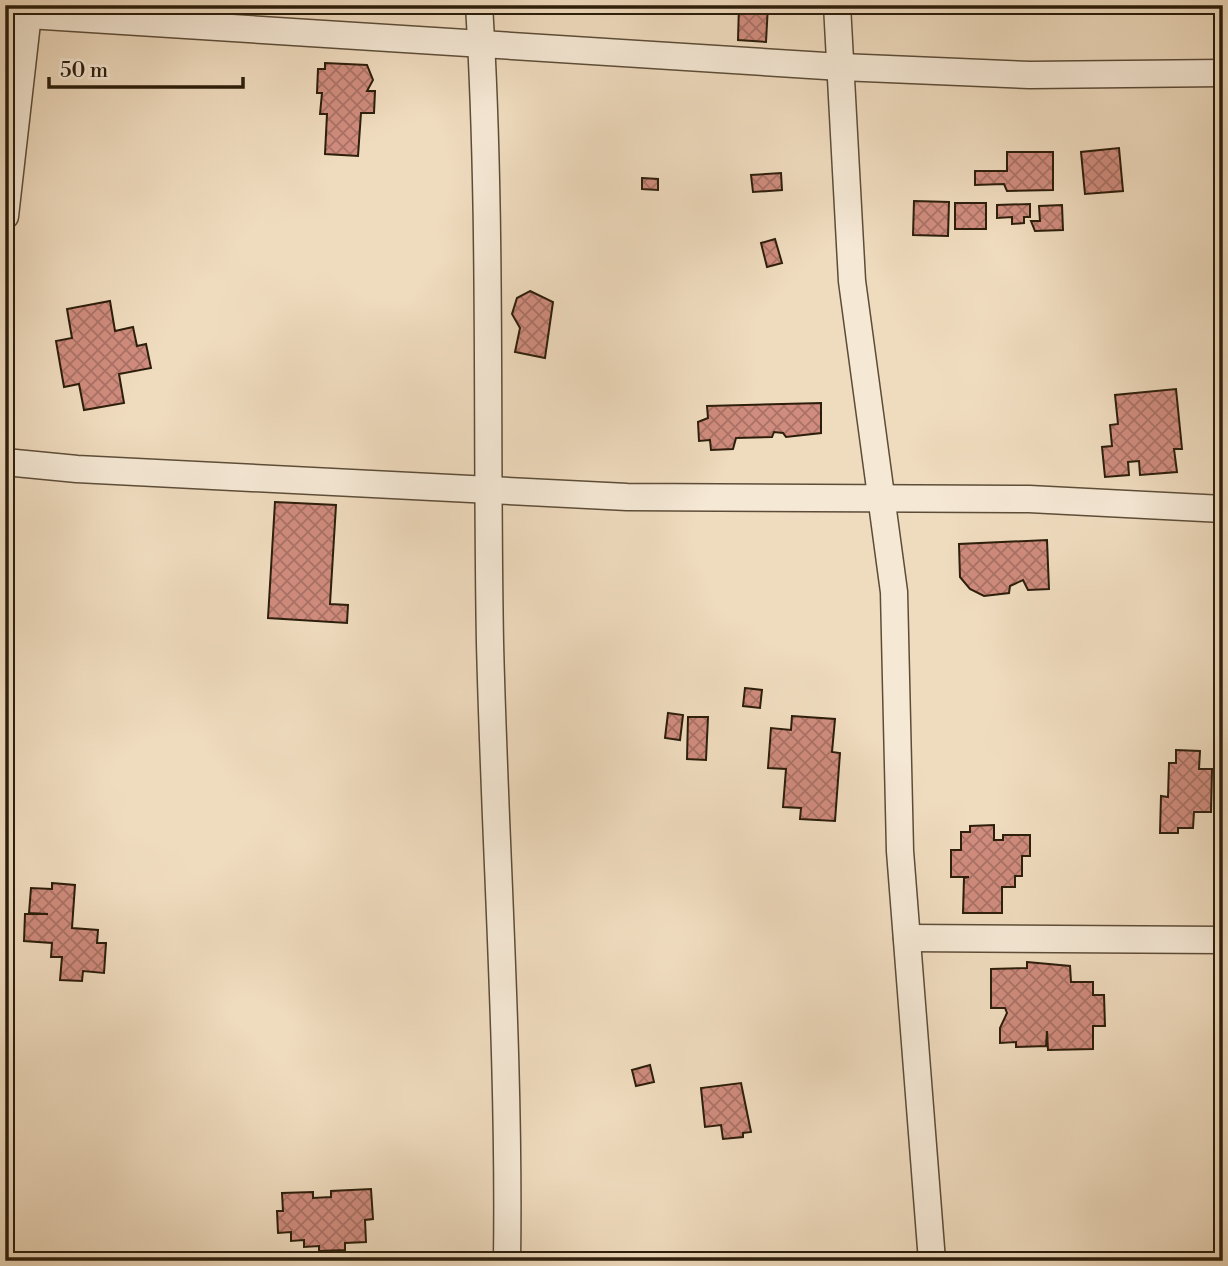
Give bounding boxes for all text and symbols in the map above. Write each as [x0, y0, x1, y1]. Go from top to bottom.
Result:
scale bar [49, 46, 243, 90]
text: 50 m [60, 58, 108, 84]

